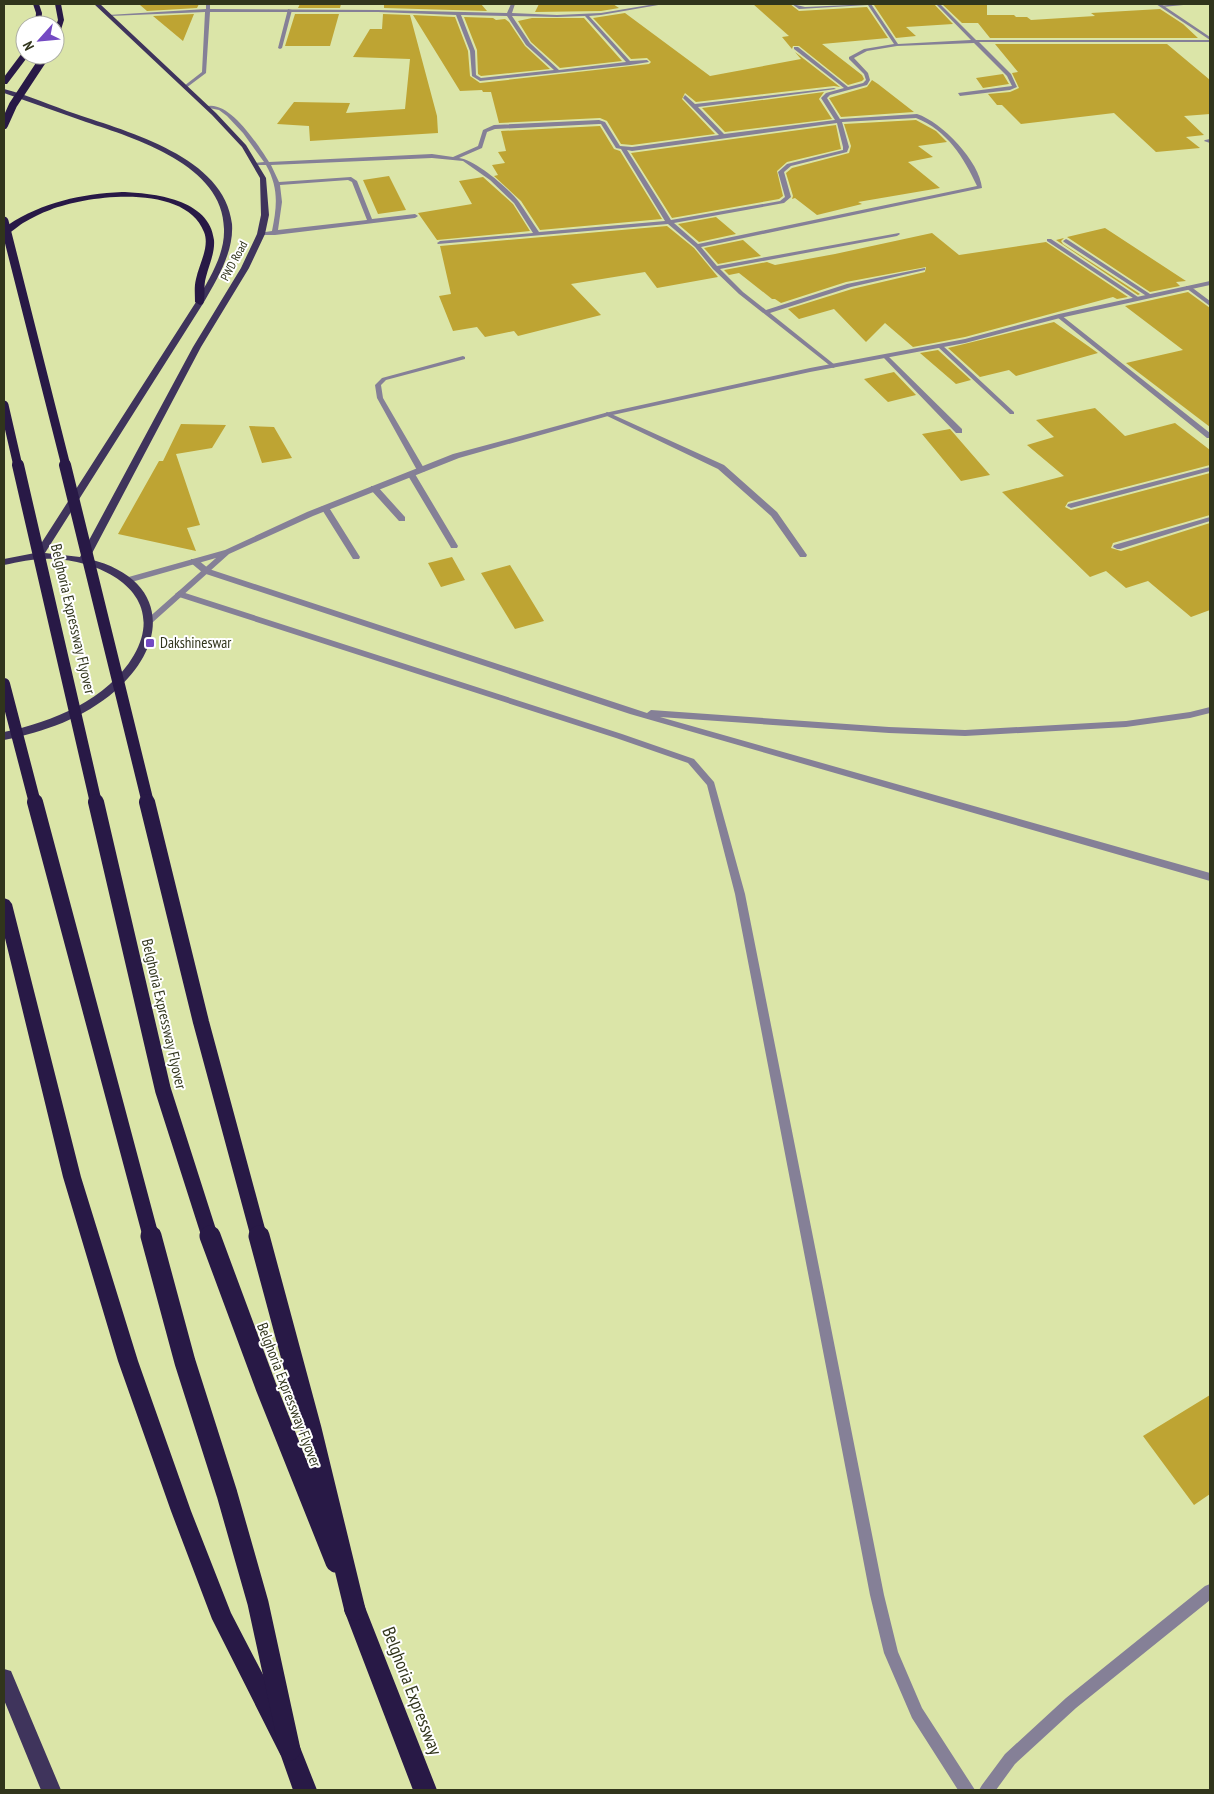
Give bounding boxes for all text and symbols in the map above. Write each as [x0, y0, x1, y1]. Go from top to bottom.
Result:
north arrow [15, 15, 65, 65]
text: N [19, 38, 38, 53]
street label: PWD Road [217, 238, 250, 283]
street label: Belghoria Expressway Flyover [47, 542, 100, 697]
place label: Dakshineswar [160, 633, 232, 652]
marker: Dakshineswar [144, 637, 156, 649]
street label: Belghoria Expressway Flyover [138, 937, 191, 1092]
street label: Belghoria Expressway Flyover [253, 1320, 326, 1471]
street label: Belghoria Expressway [377, 1623, 448, 1758]

